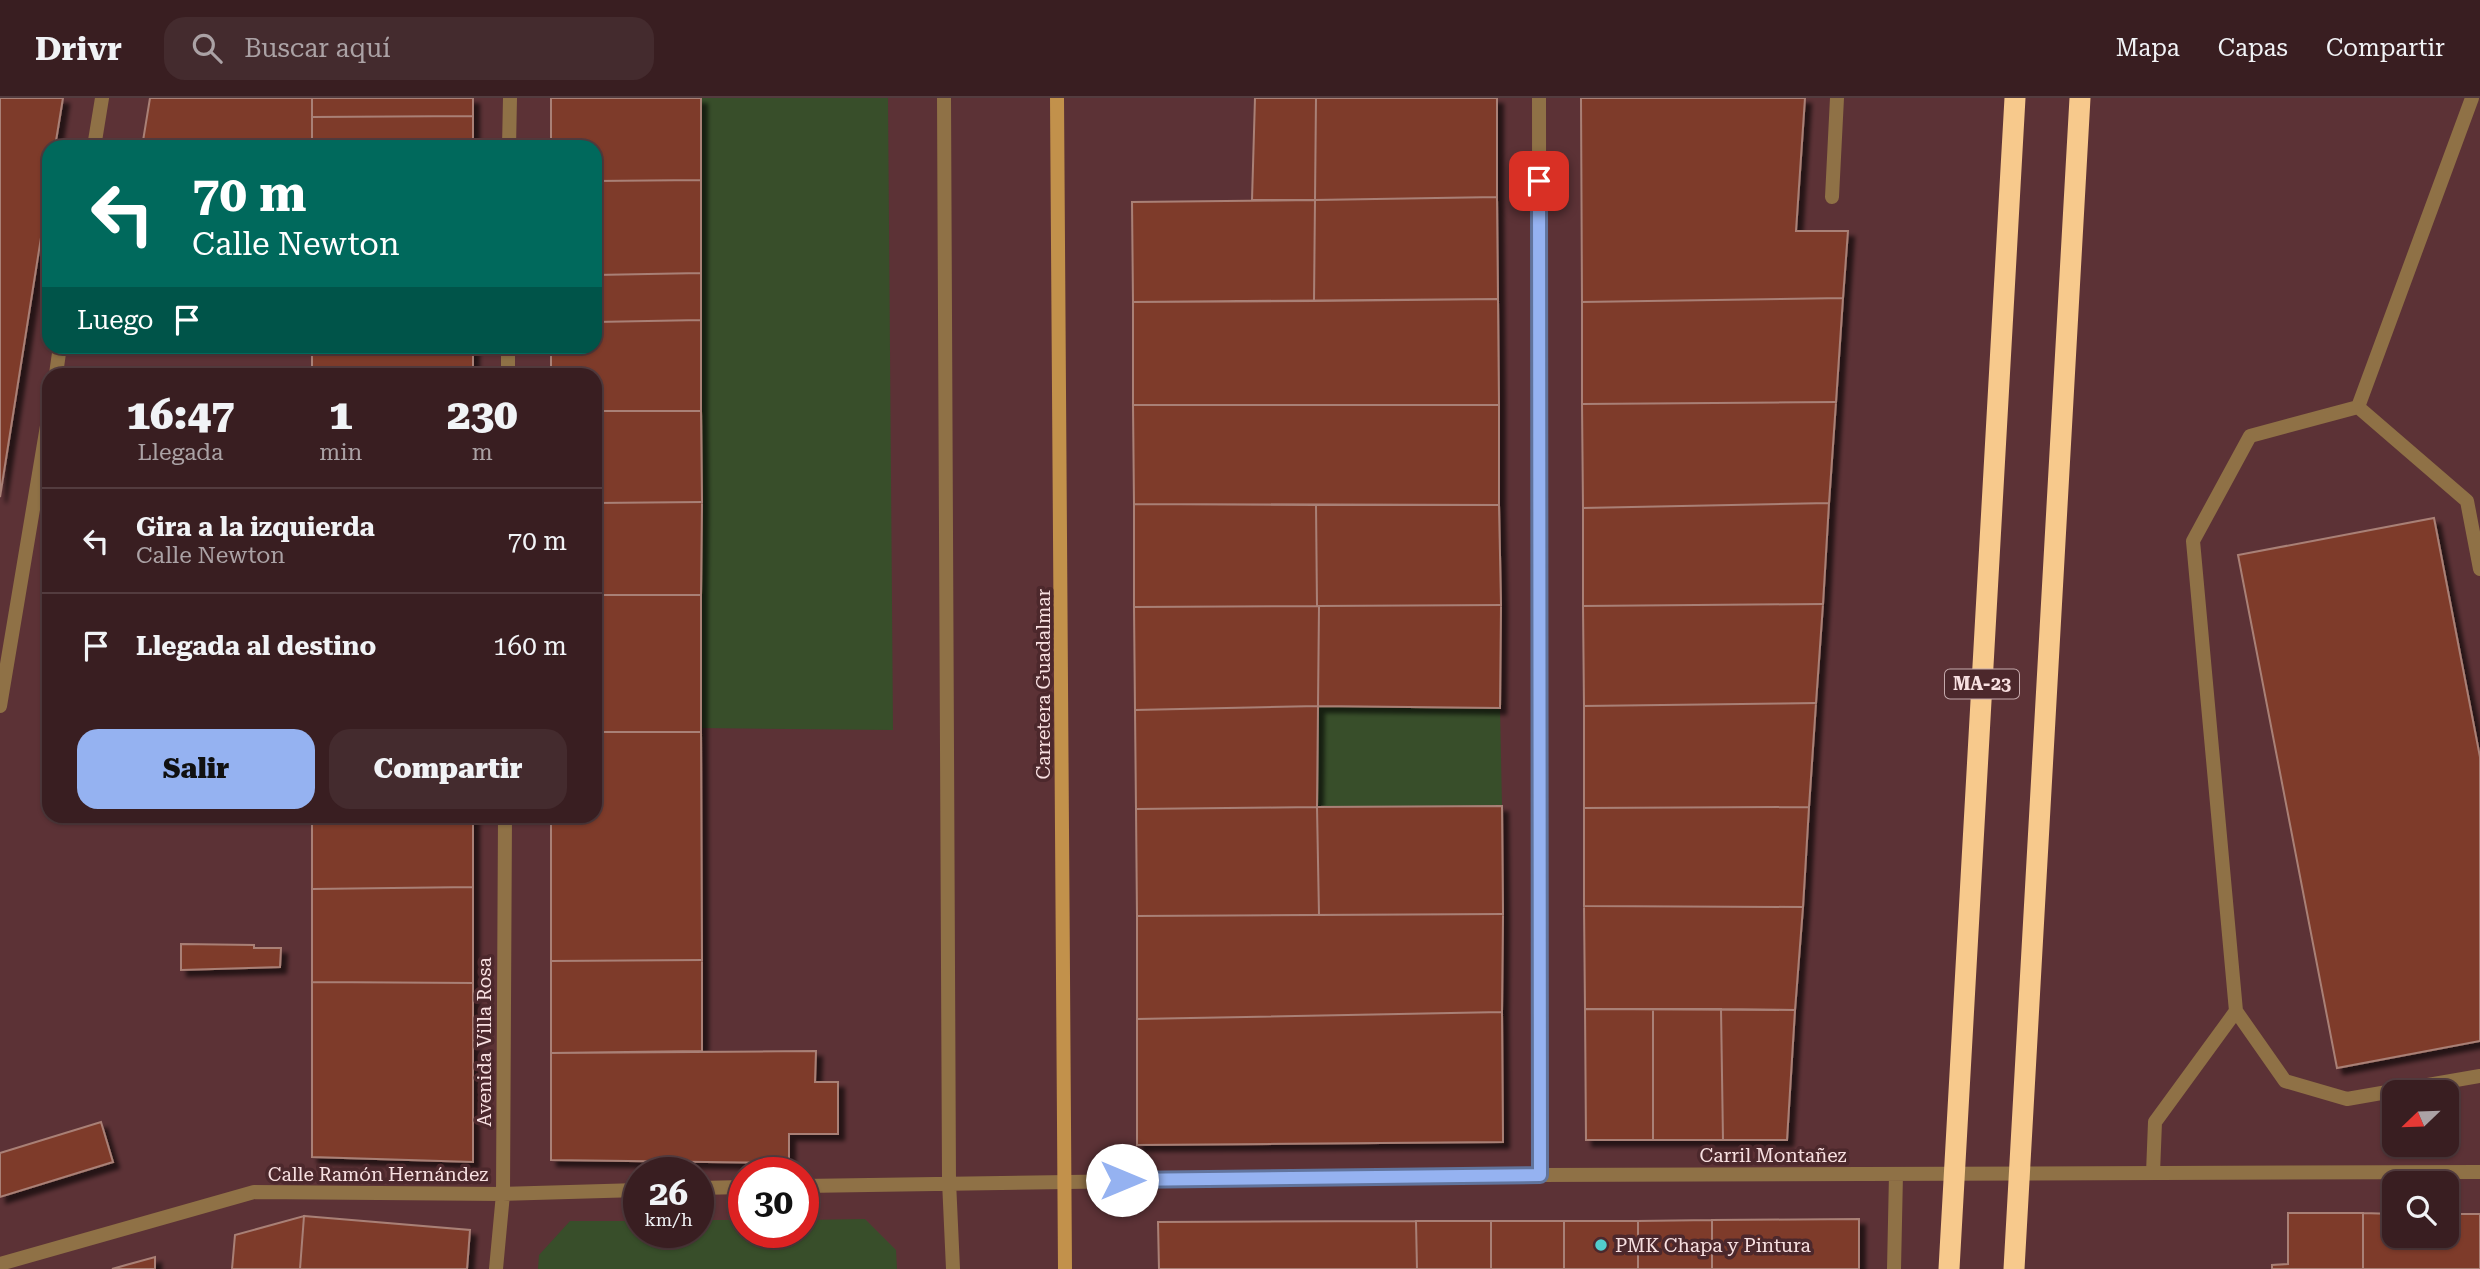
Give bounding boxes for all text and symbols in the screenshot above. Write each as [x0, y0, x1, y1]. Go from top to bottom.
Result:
search box [164, 17, 654, 80]
text: Drivr [35, 29, 122, 68]
icon: search [188, 29, 226, 67]
text: Buscar aquí [244, 33, 390, 63]
text: Mapa [2116, 34, 2180, 62]
text: Capas [2218, 34, 2288, 62]
text: Compartir [2326, 34, 2445, 62]
pin [1509, 151, 1569, 211]
icon: arrive [1520, 162, 1558, 200]
text: 70 m [192, 166, 307, 223]
icon: left [77, 168, 168, 259]
text: Calle Newton [192, 225, 400, 263]
icon: arrive [168, 301, 206, 339]
text: Luego [77, 305, 154, 335]
text: 16:47 [127, 390, 235, 439]
text: 1 [329, 390, 353, 439]
text: 230 [447, 390, 517, 439]
text: Llegada [138, 439, 224, 466]
text: min [319, 439, 362, 466]
text: m [472, 439, 493, 466]
text: Gira a la izquierda [136, 512, 375, 542]
icon: left [77, 522, 115, 560]
text: 70 m [508, 526, 567, 556]
text: Calle Newton [136, 542, 285, 569]
street label: Carretera Guadalmar [1032, 588, 1055, 779]
icon: arrive [77, 627, 115, 665]
text: Llegada al destino [136, 631, 376, 661]
text: 160 m [493, 631, 567, 661]
road number: MA-23 [1945, 670, 2019, 698]
button: Salir [77, 729, 315, 809]
button: Compartir [329, 729, 567, 809]
street label: Avenida Villa Rosa [473, 957, 496, 1127]
north arrow [2382, 1080, 2459, 1157]
map controls [2382, 1080, 2459, 1248]
position arrow [1085, 1143, 1159, 1217]
street label: Carril Montañez [1700, 1144, 1847, 1167]
speed limit sign: 30 [728, 1157, 819, 1248]
street label: Calle Ramón Hernández [268, 1163, 488, 1186]
button: search [2382, 1171, 2459, 1248]
text: 26 [649, 1173, 688, 1214]
text: km/h [644, 1209, 693, 1230]
place label: PMK Chapa y Pintura [1615, 1234, 1812, 1257]
marker: PMK Chapa y Pintura [1593, 1237, 1609, 1253]

